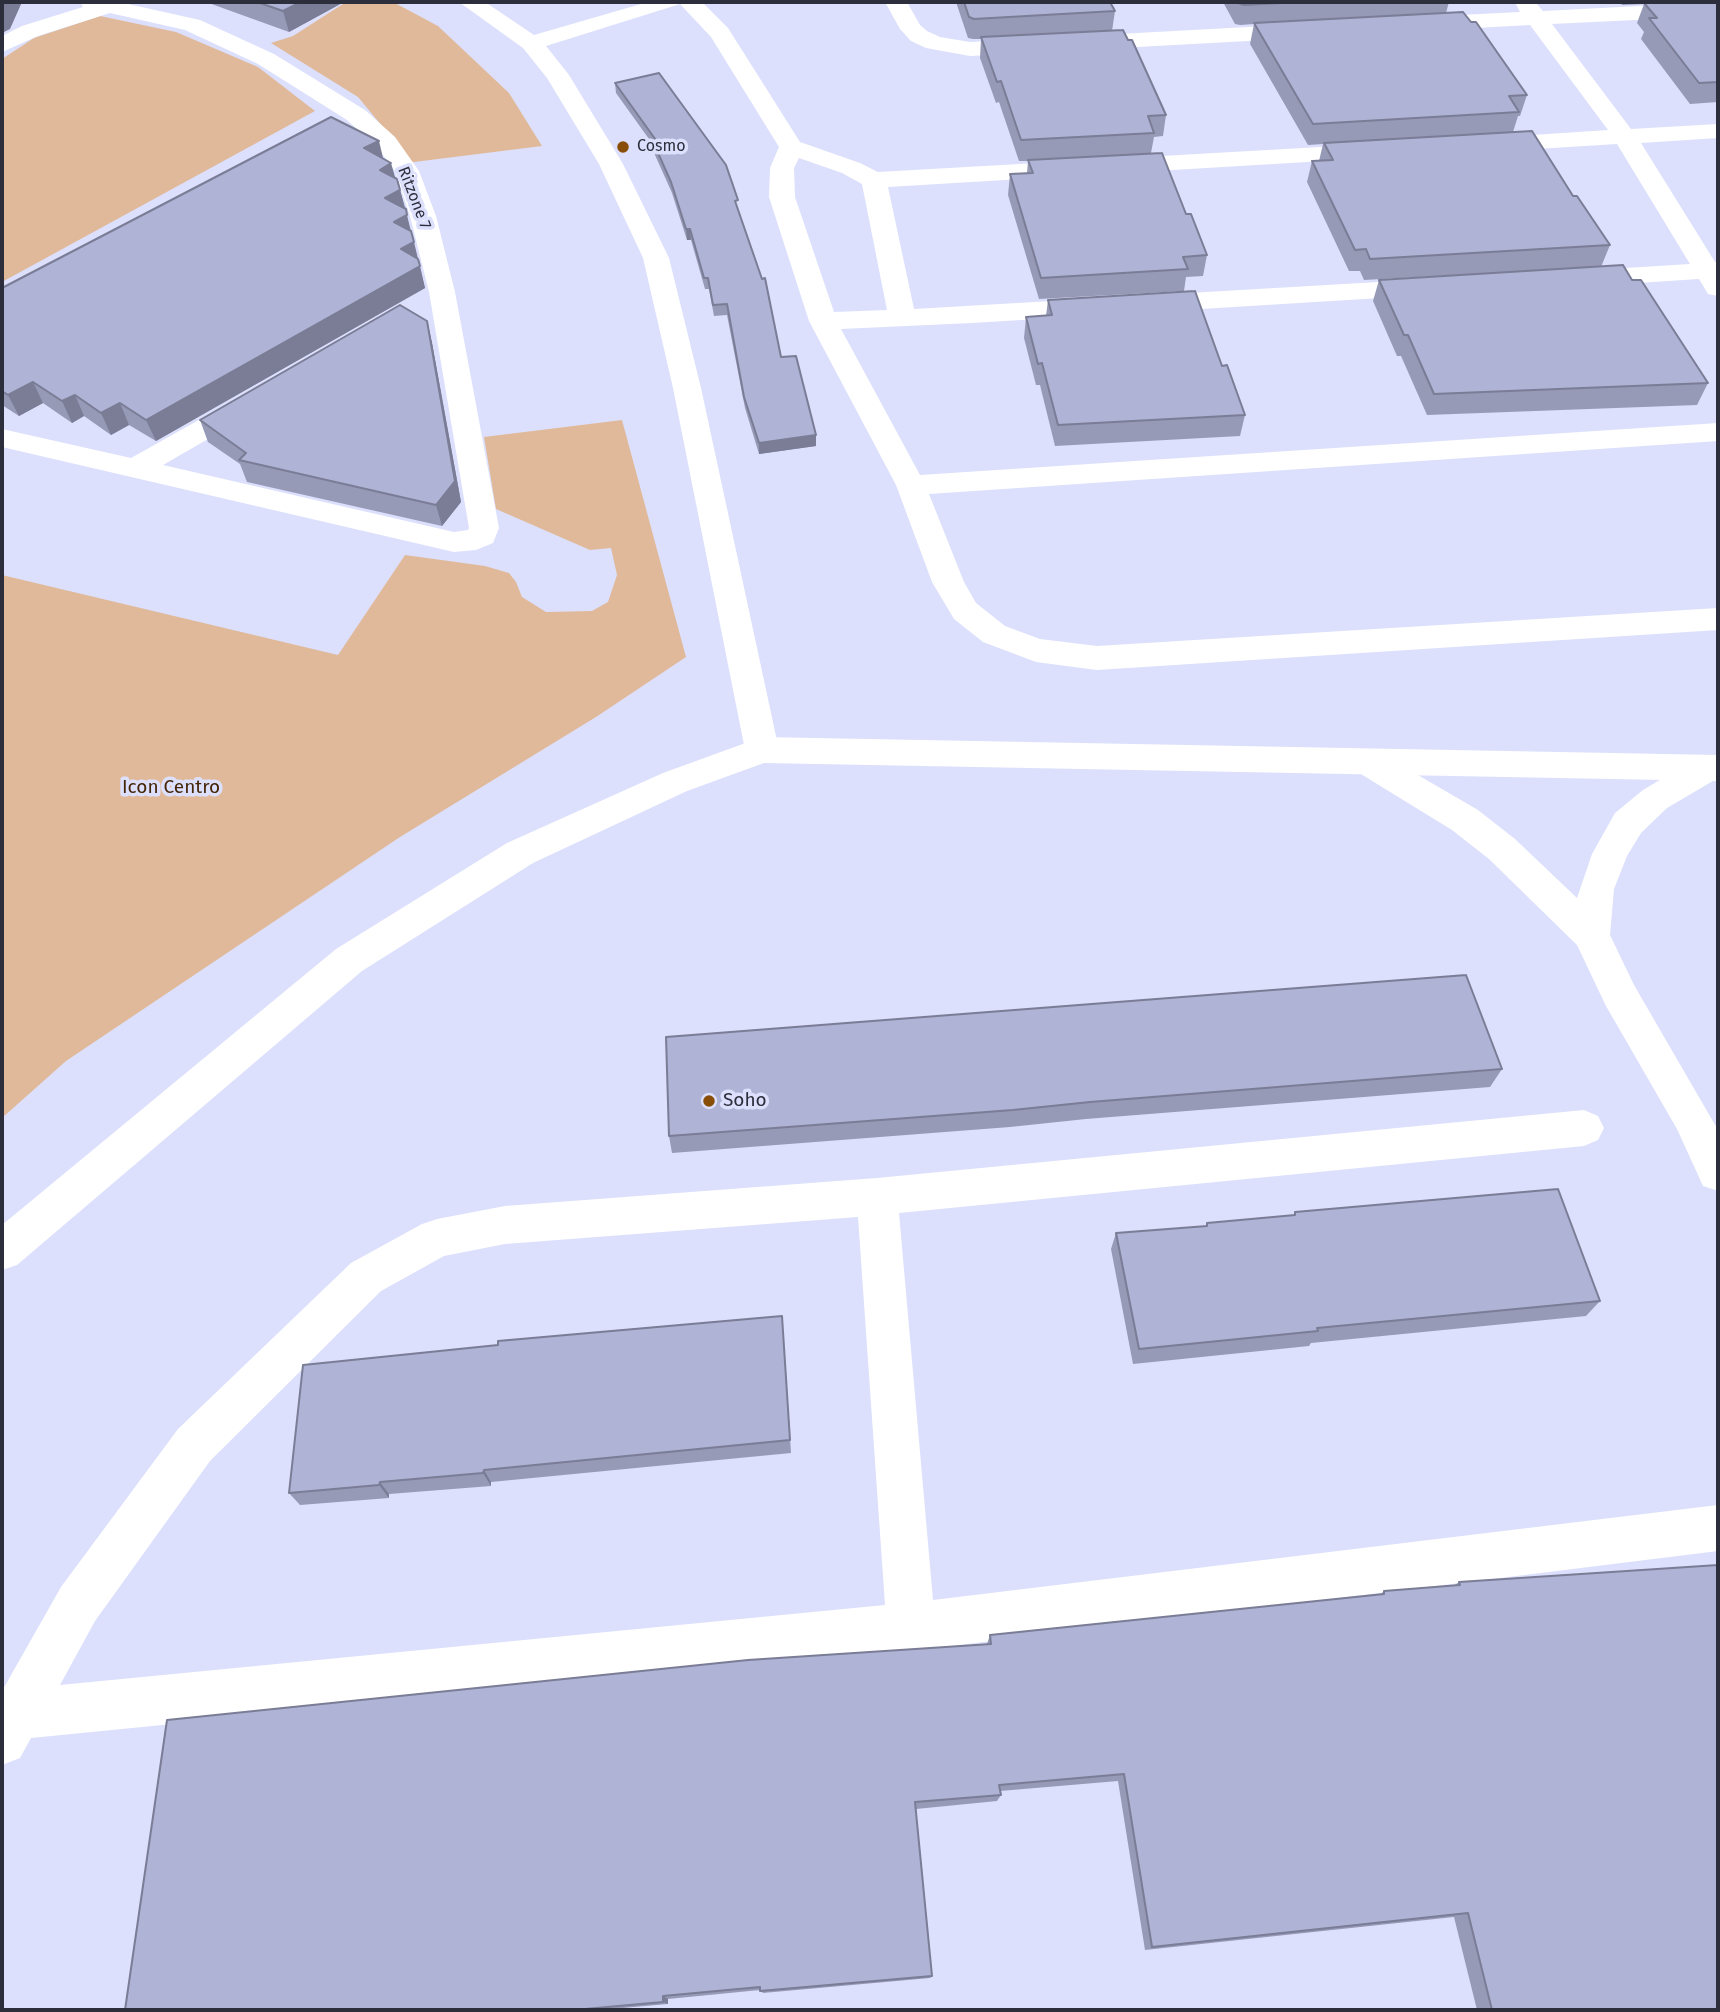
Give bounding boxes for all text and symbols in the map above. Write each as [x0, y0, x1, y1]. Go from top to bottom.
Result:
place label: Cosmo [637, 137, 686, 157]
marker: Cosmo [615, 139, 631, 155]
street label: Ritzone 7 [393, 164, 435, 232]
park label: Icon Centro [122, 777, 220, 799]
place label: Soho [723, 1090, 767, 1112]
marker: Soho [701, 1093, 717, 1109]

